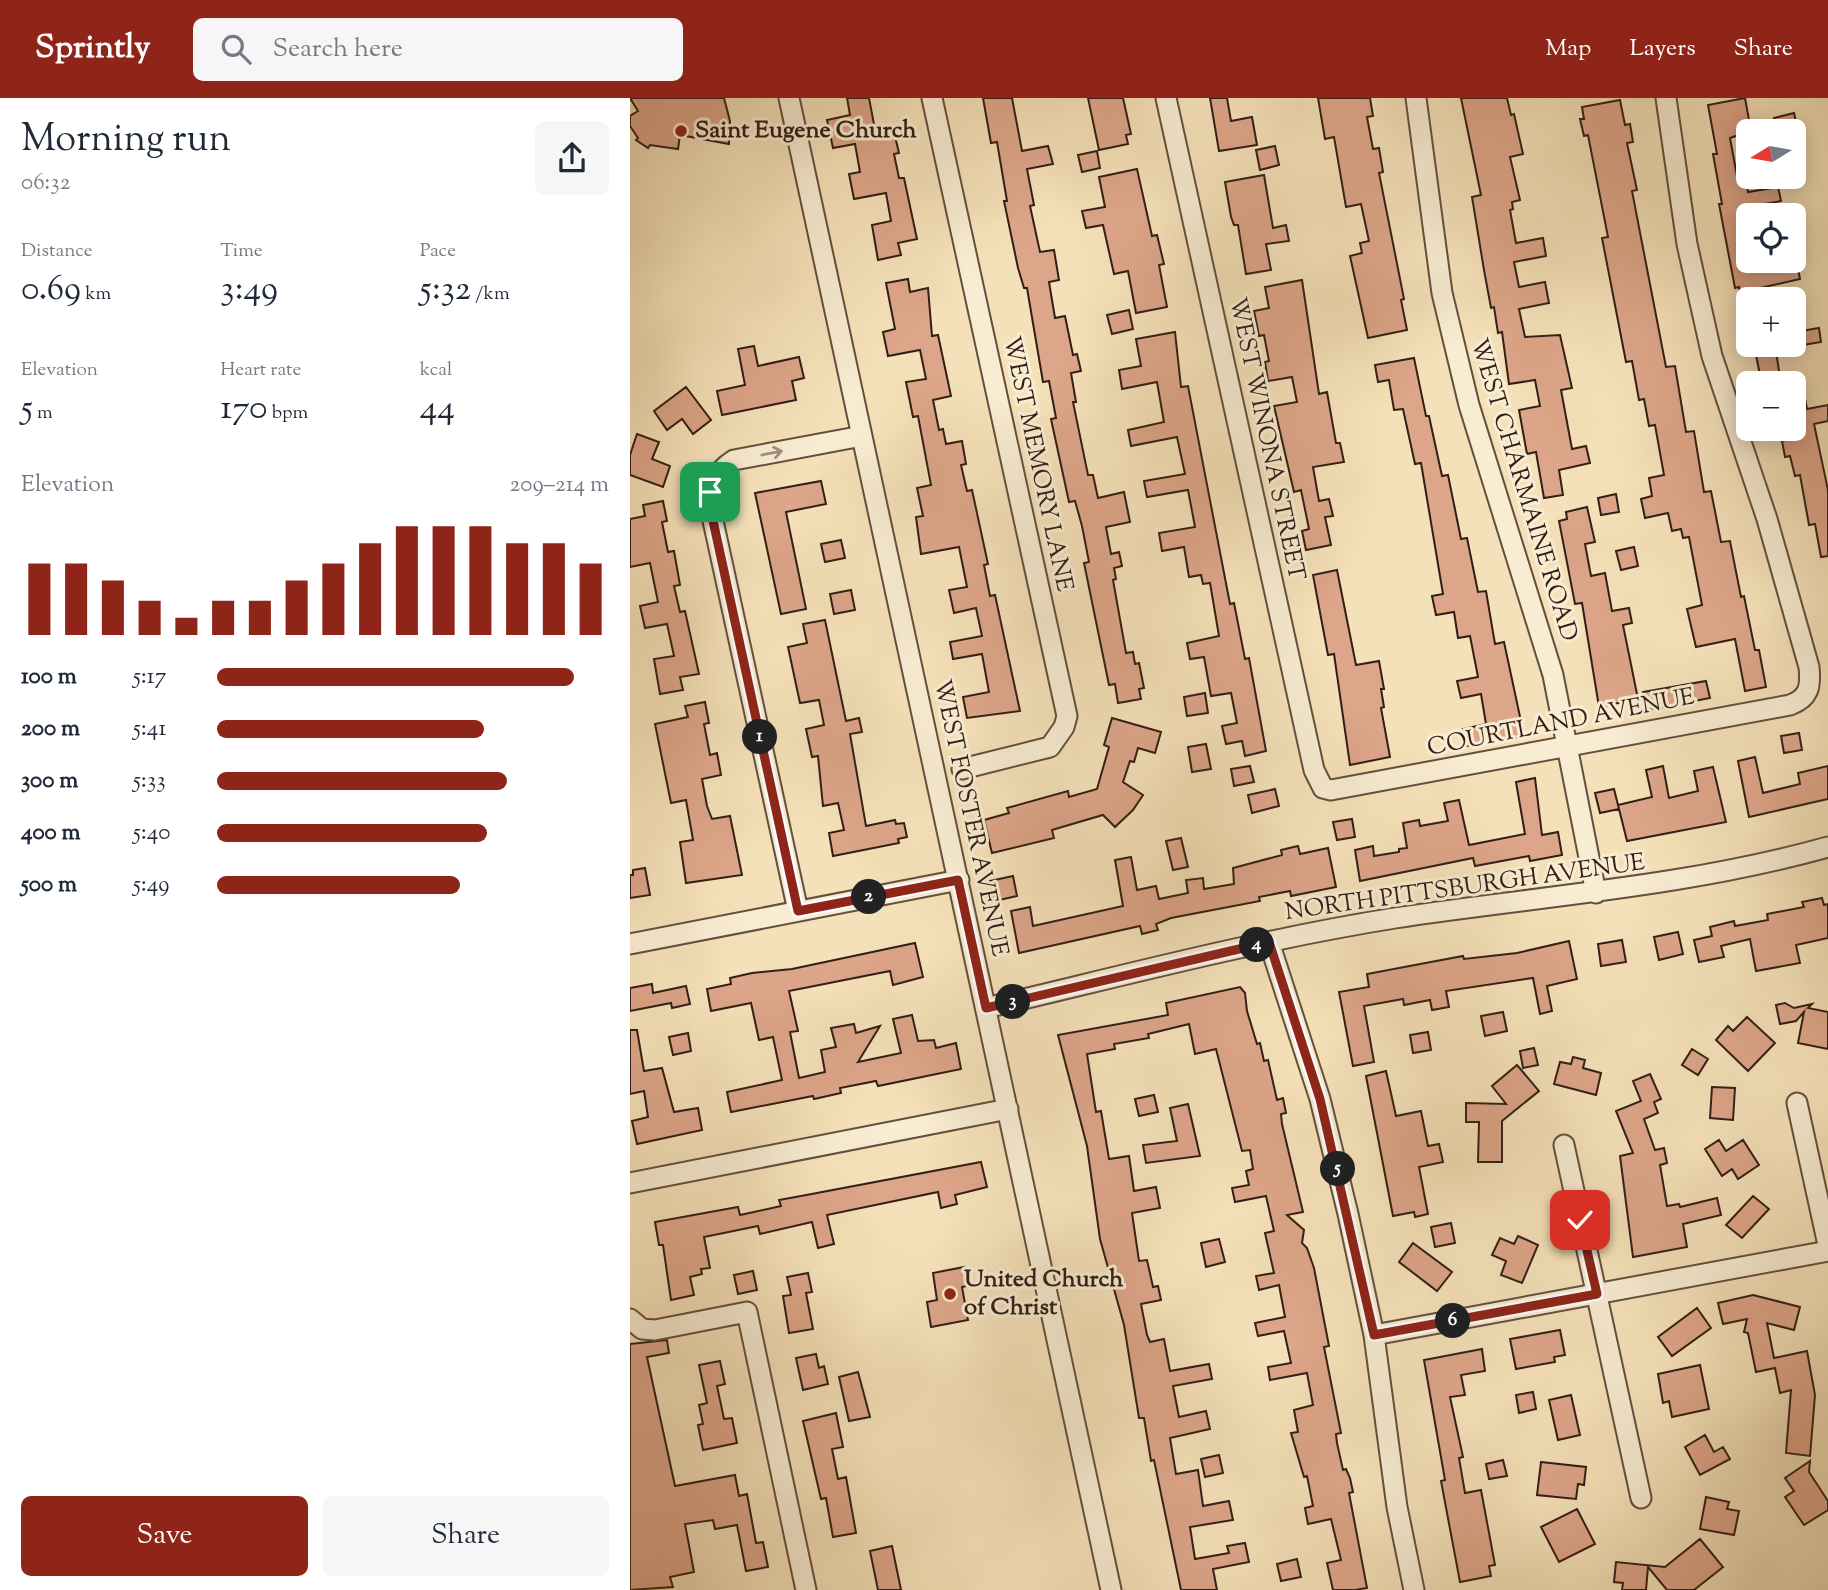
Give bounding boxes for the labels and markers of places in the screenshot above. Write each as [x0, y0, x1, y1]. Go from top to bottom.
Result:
place label: Saint Eugene Church [695, 114, 918, 148]
marker: Saint Eugene Church [673, 123, 689, 139]
pin [680, 462, 740, 522]
pin: 1 [743, 720, 778, 754]
pin: 2 [852, 880, 886, 914]
pin: 4 [1240, 928, 1274, 962]
pin: 3 [996, 984, 1030, 1020]
pin: 5 [1320, 1152, 1356, 1186]
pin [1550, 1190, 1610, 1250]
place label: United Church of Christ [964, 1263, 1124, 1325]
marker: United Church of Christ [942, 1286, 958, 1302]
pin: 6 [1436, 1304, 1470, 1338]

